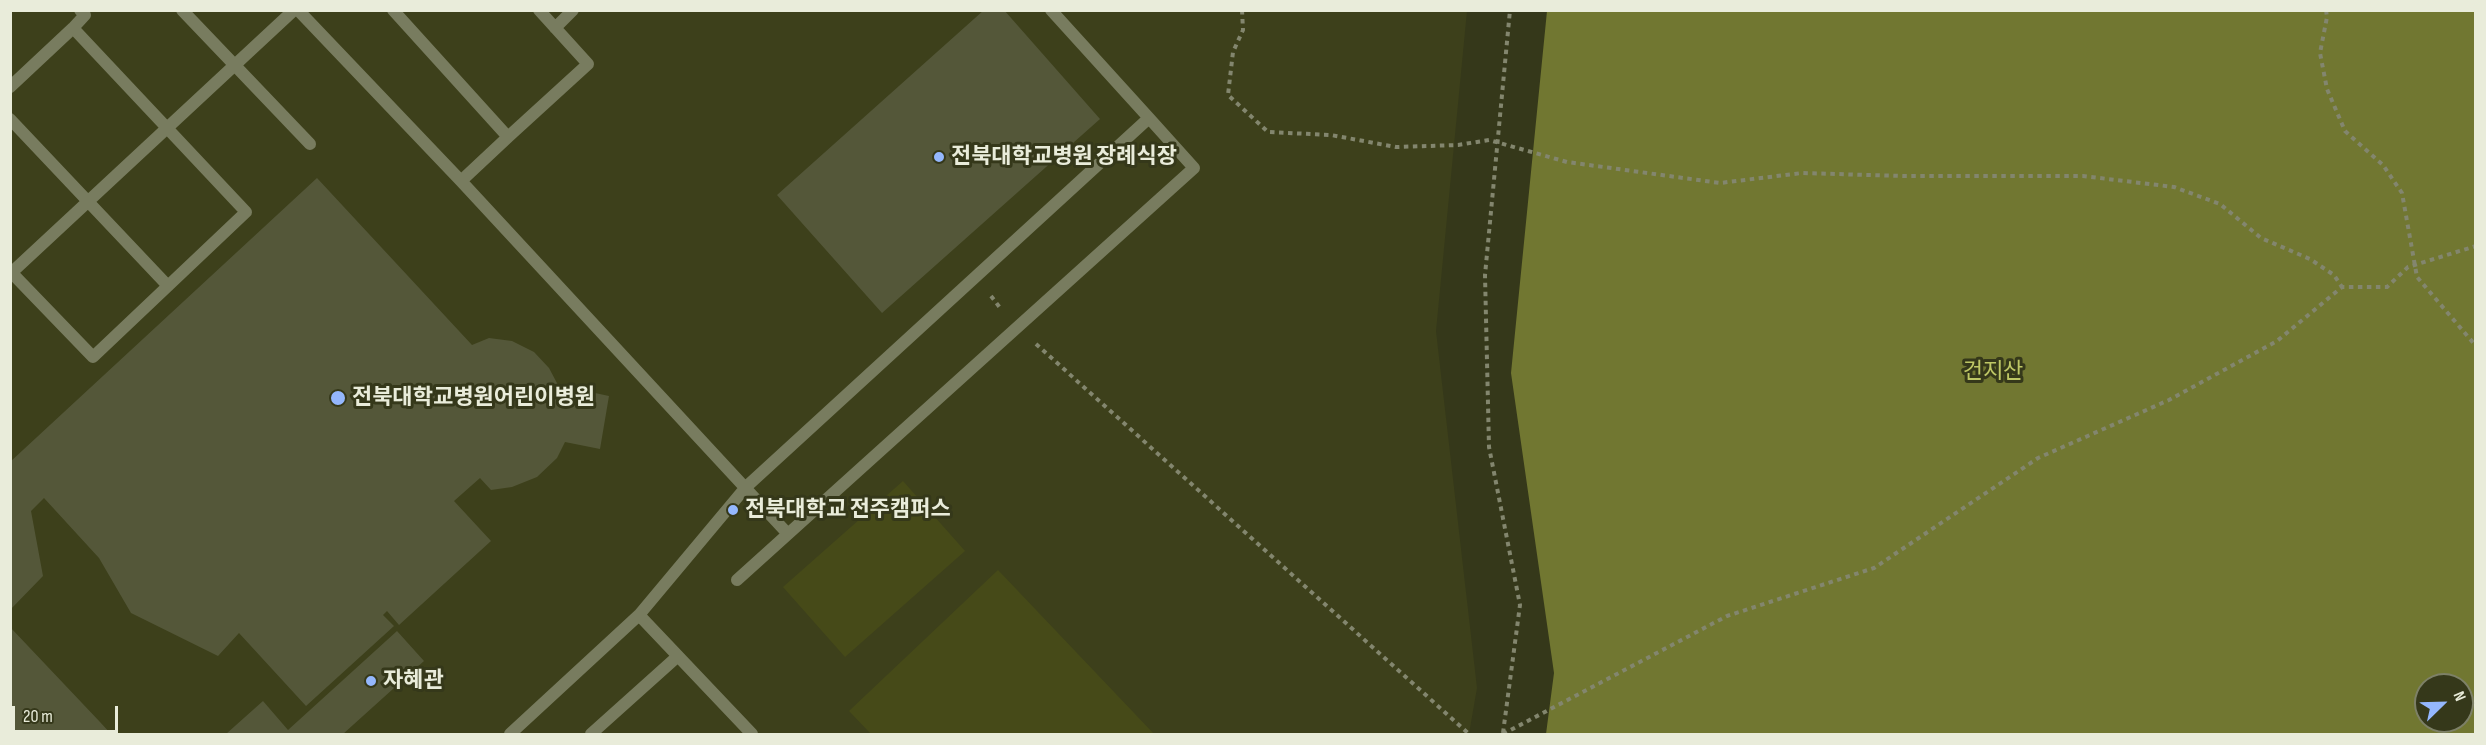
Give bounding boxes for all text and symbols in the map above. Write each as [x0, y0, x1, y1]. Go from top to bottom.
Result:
place label: 전북대학교병원 장례식장 [951, 144, 1177, 170]
marker: 전북대학교병원 장례식장 [932, 150, 946, 164]
park label: 건지산 [1963, 359, 2023, 385]
place label: 전북대학교병원어린이병원 [352, 385, 595, 411]
marker: 전북대학교병원어린이병원 [329, 389, 347, 407]
place label: 전북대학교 전주캠퍼스 [745, 497, 951, 523]
marker: 전북대학교 전주캠퍼스 [726, 503, 740, 517]
place label: 자혜관 [383, 668, 444, 694]
north arrow [2414, 673, 2474, 733]
marker: 자혜관 [364, 674, 378, 688]
text: N [2449, 689, 2470, 704]
scale bar [15, 694, 122, 732]
text: 20 m [23, 706, 53, 727]

